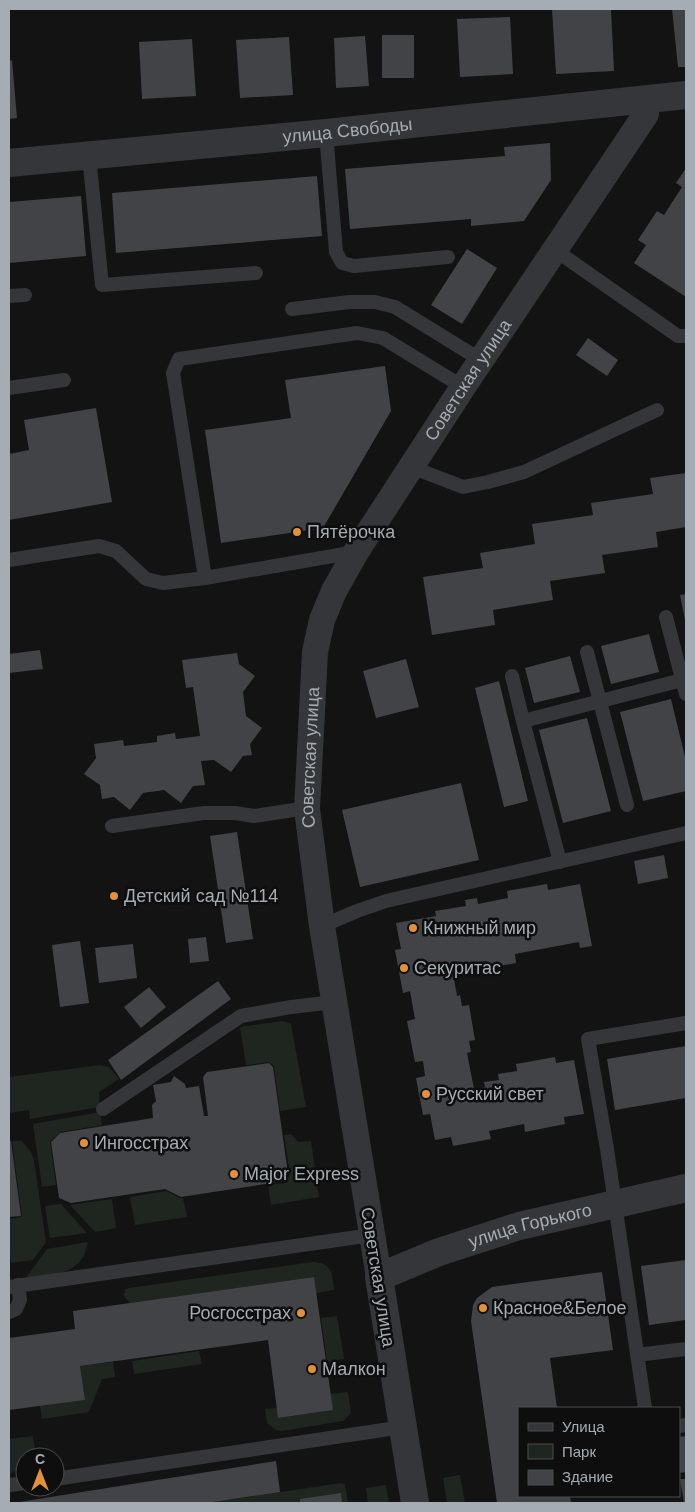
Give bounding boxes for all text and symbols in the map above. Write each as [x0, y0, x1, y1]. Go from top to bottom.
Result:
street label: улица Свободы [282, 114, 413, 147]
street label: Советская улица [421, 315, 516, 445]
place label: Пятёрочка [307, 522, 396, 542]
marker: Пятёрочка [291, 526, 303, 538]
street label: Советская улица [297, 686, 323, 829]
place label: Детский сад №114 [124, 886, 278, 906]
marker: Детский сад №114 [108, 890, 120, 902]
place label: Книжный мир [423, 918, 536, 938]
marker: Книжный мир [407, 922, 419, 934]
place label: Секуритас [414, 958, 501, 978]
marker: Секуритас [398, 962, 410, 974]
place label: Русский свет [436, 1084, 544, 1104]
marker: Русский свет [420, 1088, 432, 1100]
place label: Ингосстрах [94, 1133, 188, 1153]
marker: Ингосстрах [78, 1137, 90, 1149]
place label: Major Express [244, 1164, 359, 1184]
marker: Major Express [228, 1168, 240, 1180]
street label: улица Горького [466, 1200, 594, 1252]
street label: Советская улица [357, 1206, 399, 1349]
place label: Красное&Белое [493, 1298, 626, 1318]
marker: Красное&Белое [477, 1302, 489, 1314]
place label: Росгосстрах [189, 1303, 291, 1323]
marker: Росгосстрах [295, 1307, 307, 1319]
place label: Малкон [322, 1359, 386, 1379]
marker: Малкон [306, 1363, 318, 1375]
legend [518, 1407, 680, 1497]
text: Улица [562, 1418, 605, 1435]
text: Парк [562, 1443, 596, 1460]
north arrow [15, 1447, 65, 1497]
text: С [35, 1451, 45, 1467]
text: Здание [562, 1468, 613, 1485]

